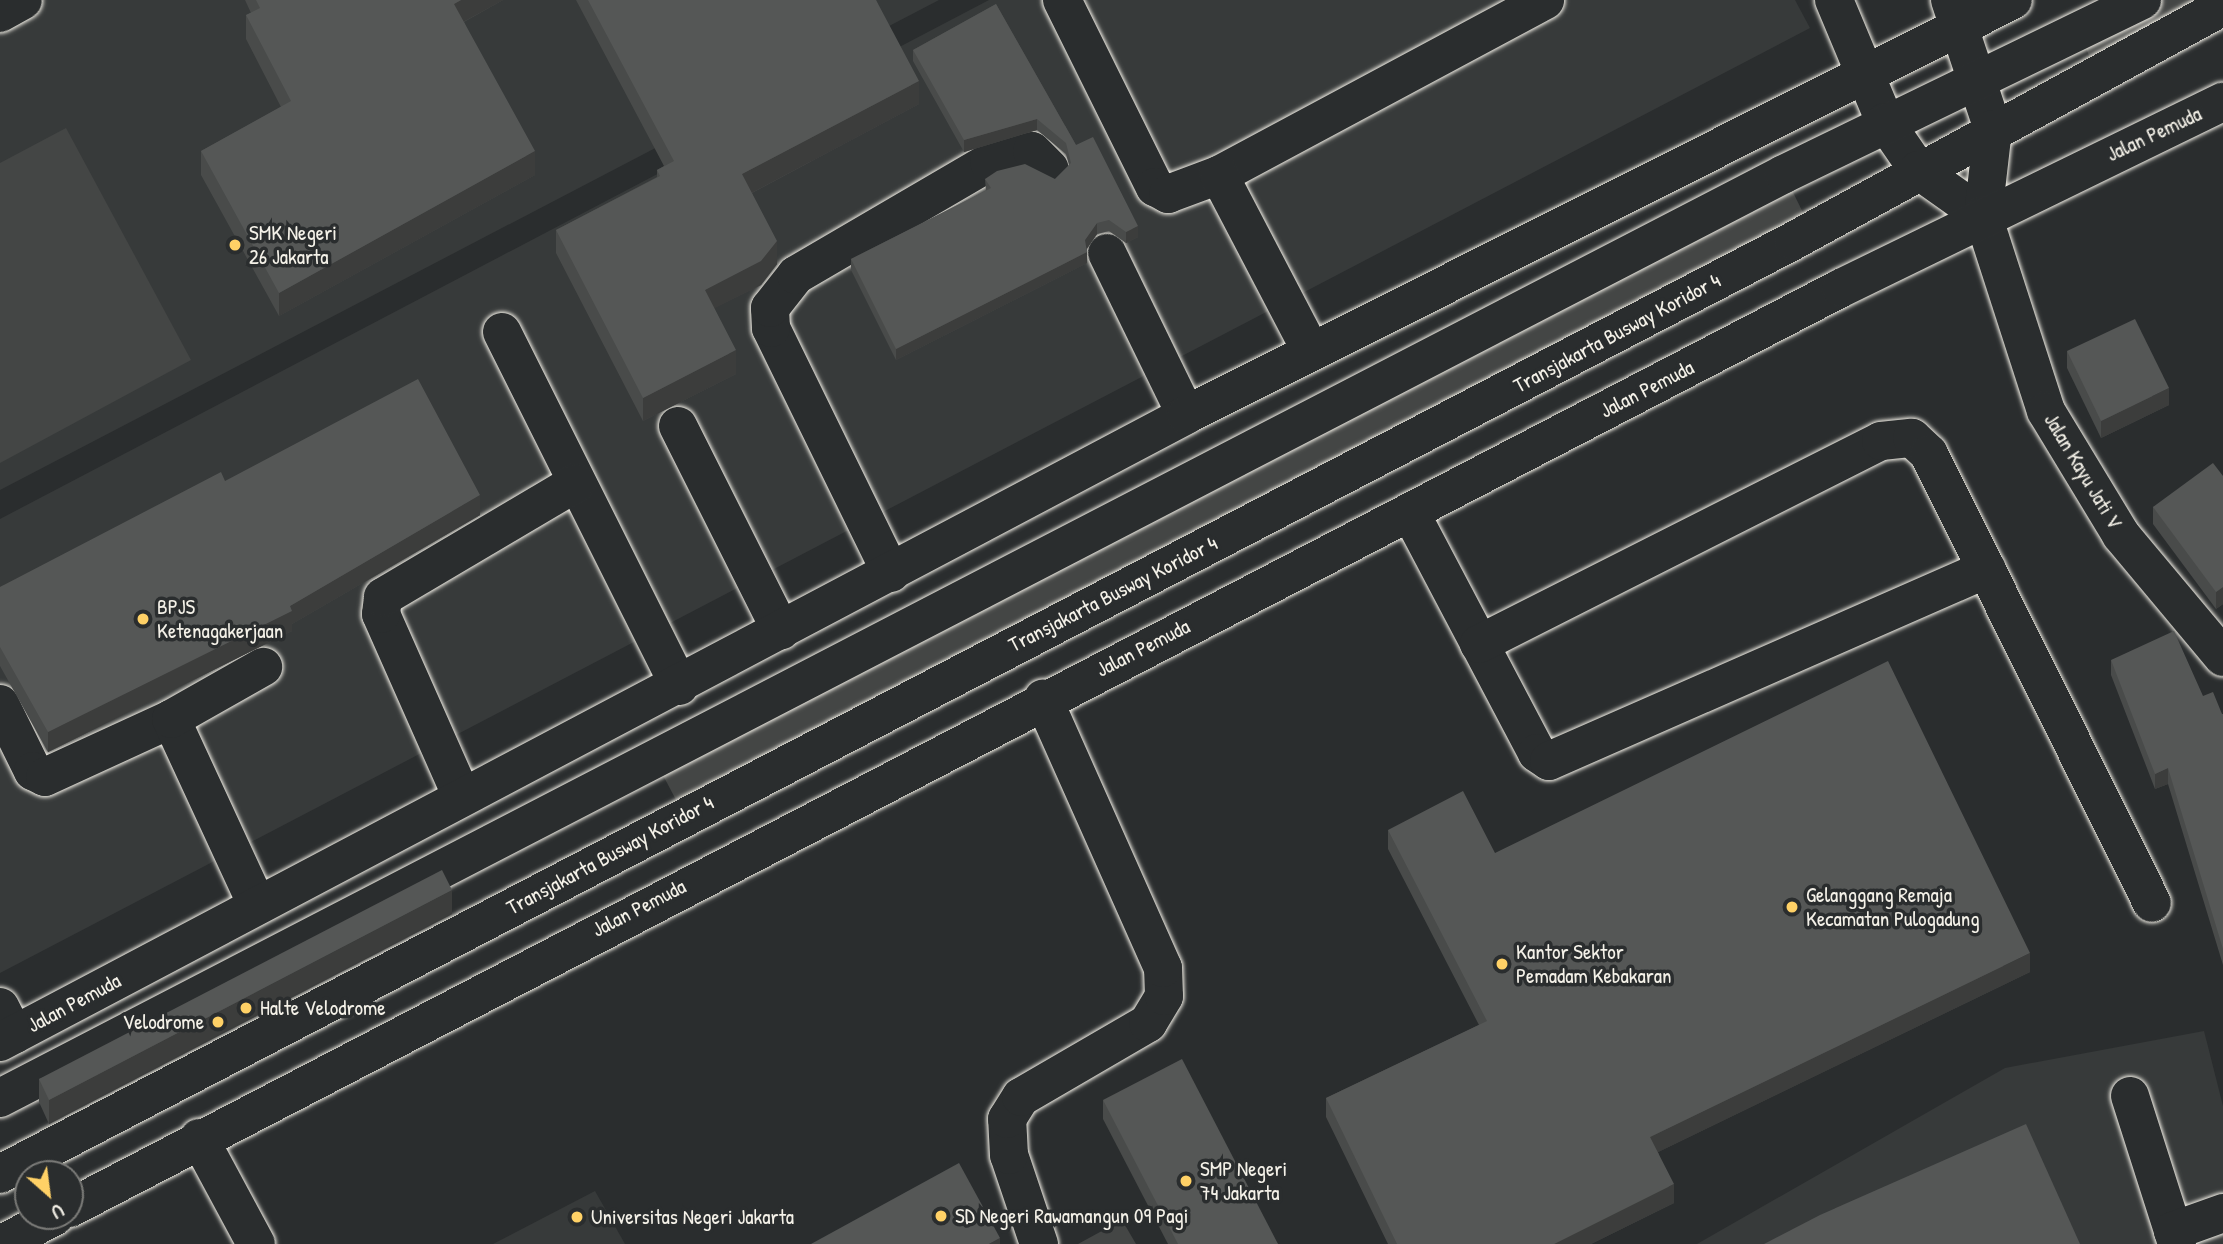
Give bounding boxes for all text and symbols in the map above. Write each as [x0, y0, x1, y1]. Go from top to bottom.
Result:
street label: Jalan Pemuda [2103, 101, 2205, 167]
place label: SMK Negeri 26 Jakarta [249, 220, 337, 270]
marker: SMK Negeri 26 Jakarta [227, 237, 243, 253]
street label: Transjakarta Busway Koridor 4 [1509, 268, 1725, 398]
street label: Jalan Pemuda [1596, 355, 1698, 423]
street label: Jalan Kayu Jati V [2039, 409, 2127, 533]
street label: Transjakarta Busway Koridor 4 [1005, 530, 1221, 658]
place label: BPJS Ketenagakerjaan [157, 594, 283, 644]
marker: BPJS Ketenagakerjaan [135, 611, 151, 627]
street label: Jalan Pemuda [1092, 614, 1194, 682]
street label: Transjakarta Busway Koridor 4 [502, 790, 718, 920]
street label: Jalan Pemuda [588, 874, 690, 942]
place label: Gelanggang Remaja Kecamatan Pulogadung [1806, 882, 1980, 932]
marker: Gelanggang Remaja Kecamatan Pulogadung [1784, 899, 1800, 915]
place label: Kantor Sektor Pemadam Kebakaran [1516, 939, 1671, 989]
marker: Kantor Sektor Pemadam Kebakaran [1494, 956, 1510, 972]
street label: Jalan Pemuda [23, 968, 125, 1038]
place label: Halte Velodrome [260, 995, 386, 1021]
marker: Halte Velodrome [238, 1000, 254, 1016]
place label: Velodrome [122, 1009, 204, 1035]
marker: Velodrome [210, 1014, 226, 1030]
place label: SMP Negeri 74 Jakarta [1200, 1156, 1287, 1206]
north arrow [14, 1160, 84, 1230]
marker: SMP Negeri 74 Jakarta [1178, 1173, 1194, 1189]
text: U [47, 1198, 69, 1226]
place label: SD Negeri Rawamangun 09 Pagi [955, 1203, 1188, 1229]
place label: Universitas Negeri Jakarta [591, 1204, 794, 1230]
marker: SD Negeri Rawamangun 09 Pagi [933, 1208, 949, 1224]
marker: Universitas Negeri Jakarta [569, 1209, 585, 1225]

